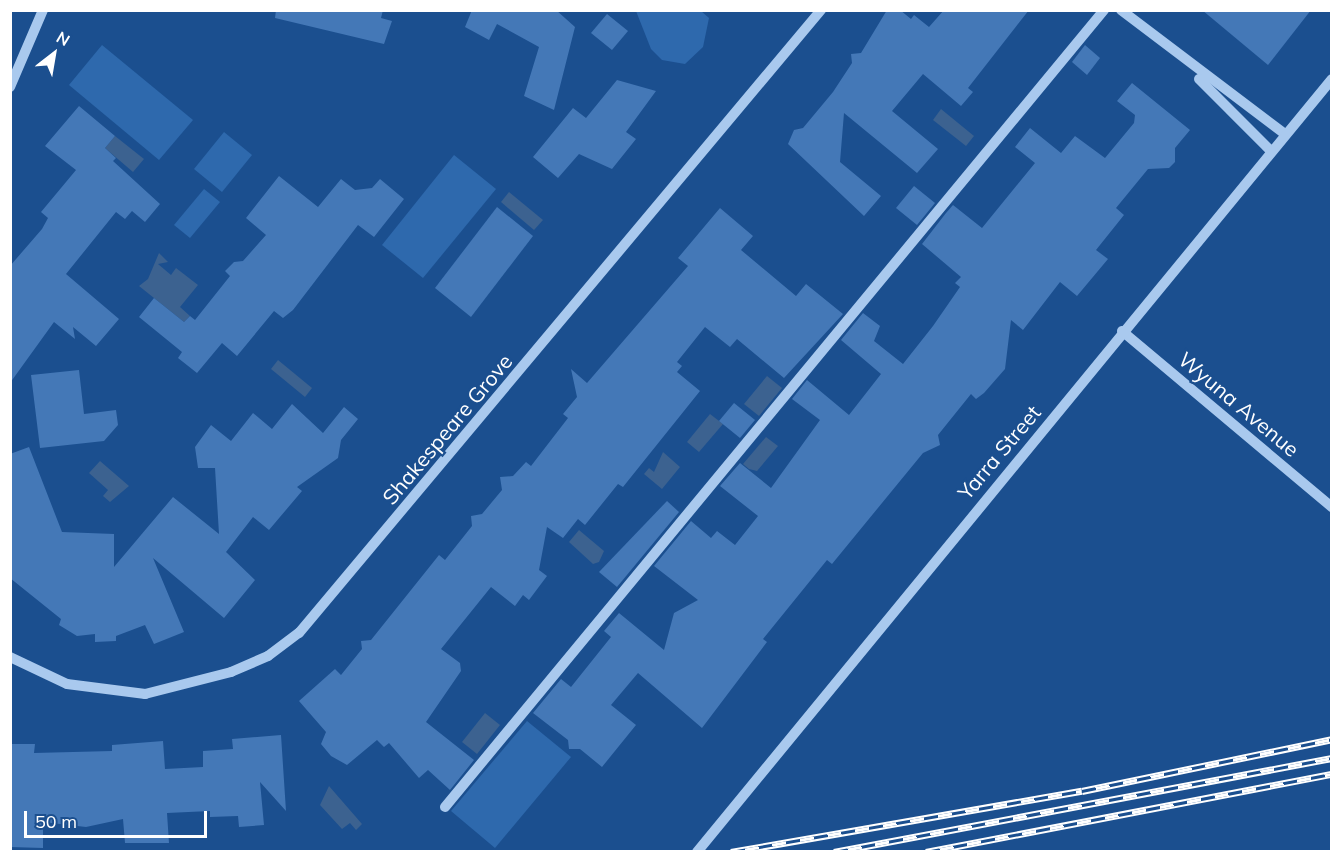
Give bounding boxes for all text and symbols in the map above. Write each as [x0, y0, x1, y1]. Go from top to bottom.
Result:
north arrow [24, 24, 84, 84]
text: N [53, 27, 74, 50]
street label: Wyuna Avenue [1174, 346, 1304, 462]
street label: Shakespeare Grove [377, 349, 517, 509]
street label: Yarra Street [952, 400, 1046, 504]
scale bar [27, 799, 210, 837]
text: 50 m [35, 810, 77, 833]

